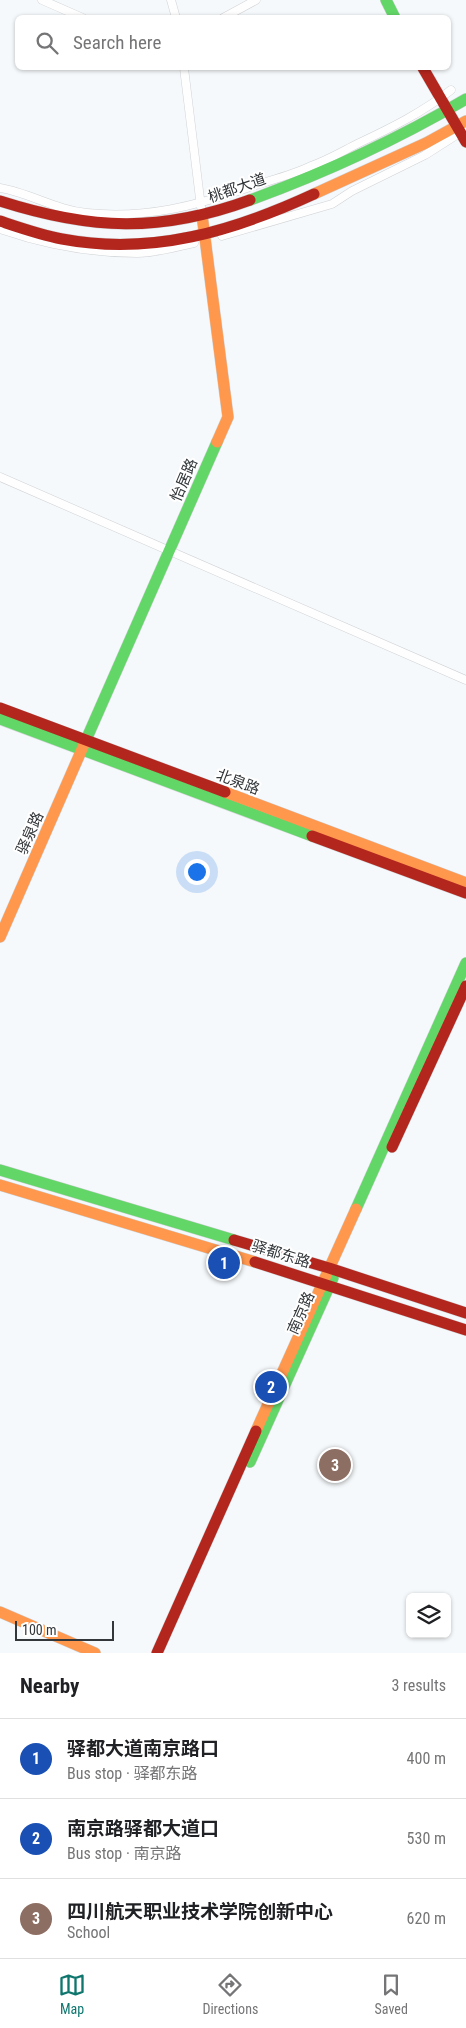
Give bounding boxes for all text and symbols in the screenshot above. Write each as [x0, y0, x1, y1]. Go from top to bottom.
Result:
search box [15, 15, 451, 70]
icon: search [33, 29, 61, 57]
text: Search here [73, 31, 161, 54]
street label: 桃都大道 [206, 170, 268, 206]
street label: 怡居路 [167, 456, 201, 504]
street label: 北泉路 [214, 766, 262, 798]
street label: 驿泉路 [13, 809, 47, 857]
your location [184, 859, 210, 885]
street label: 驿都东路 [250, 1237, 312, 1271]
pin: 1 [208, 1244, 240, 1282]
street label: 南京路 [284, 1289, 318, 1337]
pin: 2 [255, 1368, 287, 1406]
pin: 3 [319, 1446, 351, 1484]
map controls [406, 1593, 451, 1638]
button: layers [406, 1593, 451, 1638]
scale bar [15, 1618, 114, 1641]
text: 100 m [22, 1622, 57, 1638]
text: Nearby [20, 1674, 79, 1698]
text: 3 results [391, 1676, 446, 1695]
text: 驿都大道南京路口 [67, 1737, 219, 1760]
text: 1 [32, 1749, 40, 1768]
text: 400 m [407, 1749, 446, 1768]
text: Bus stop · 驿都东路 [67, 1764, 197, 1783]
text: 南京路驿都大道口 [67, 1817, 219, 1840]
text: 2 [32, 1829, 40, 1848]
text: 530 m [407, 1829, 446, 1848]
text: Bus stop · 南京路 [67, 1844, 181, 1863]
text: 四川航天职业技术学院创新中心 [67, 1900, 333, 1923]
text: 3 [32, 1909, 40, 1928]
text: 620 m [407, 1909, 446, 1928]
text: School [67, 1923, 110, 1942]
tab: Map [58, 1971, 86, 2017]
tab: Directions [202, 1971, 258, 2017]
tab: Saved [375, 1971, 408, 2017]

